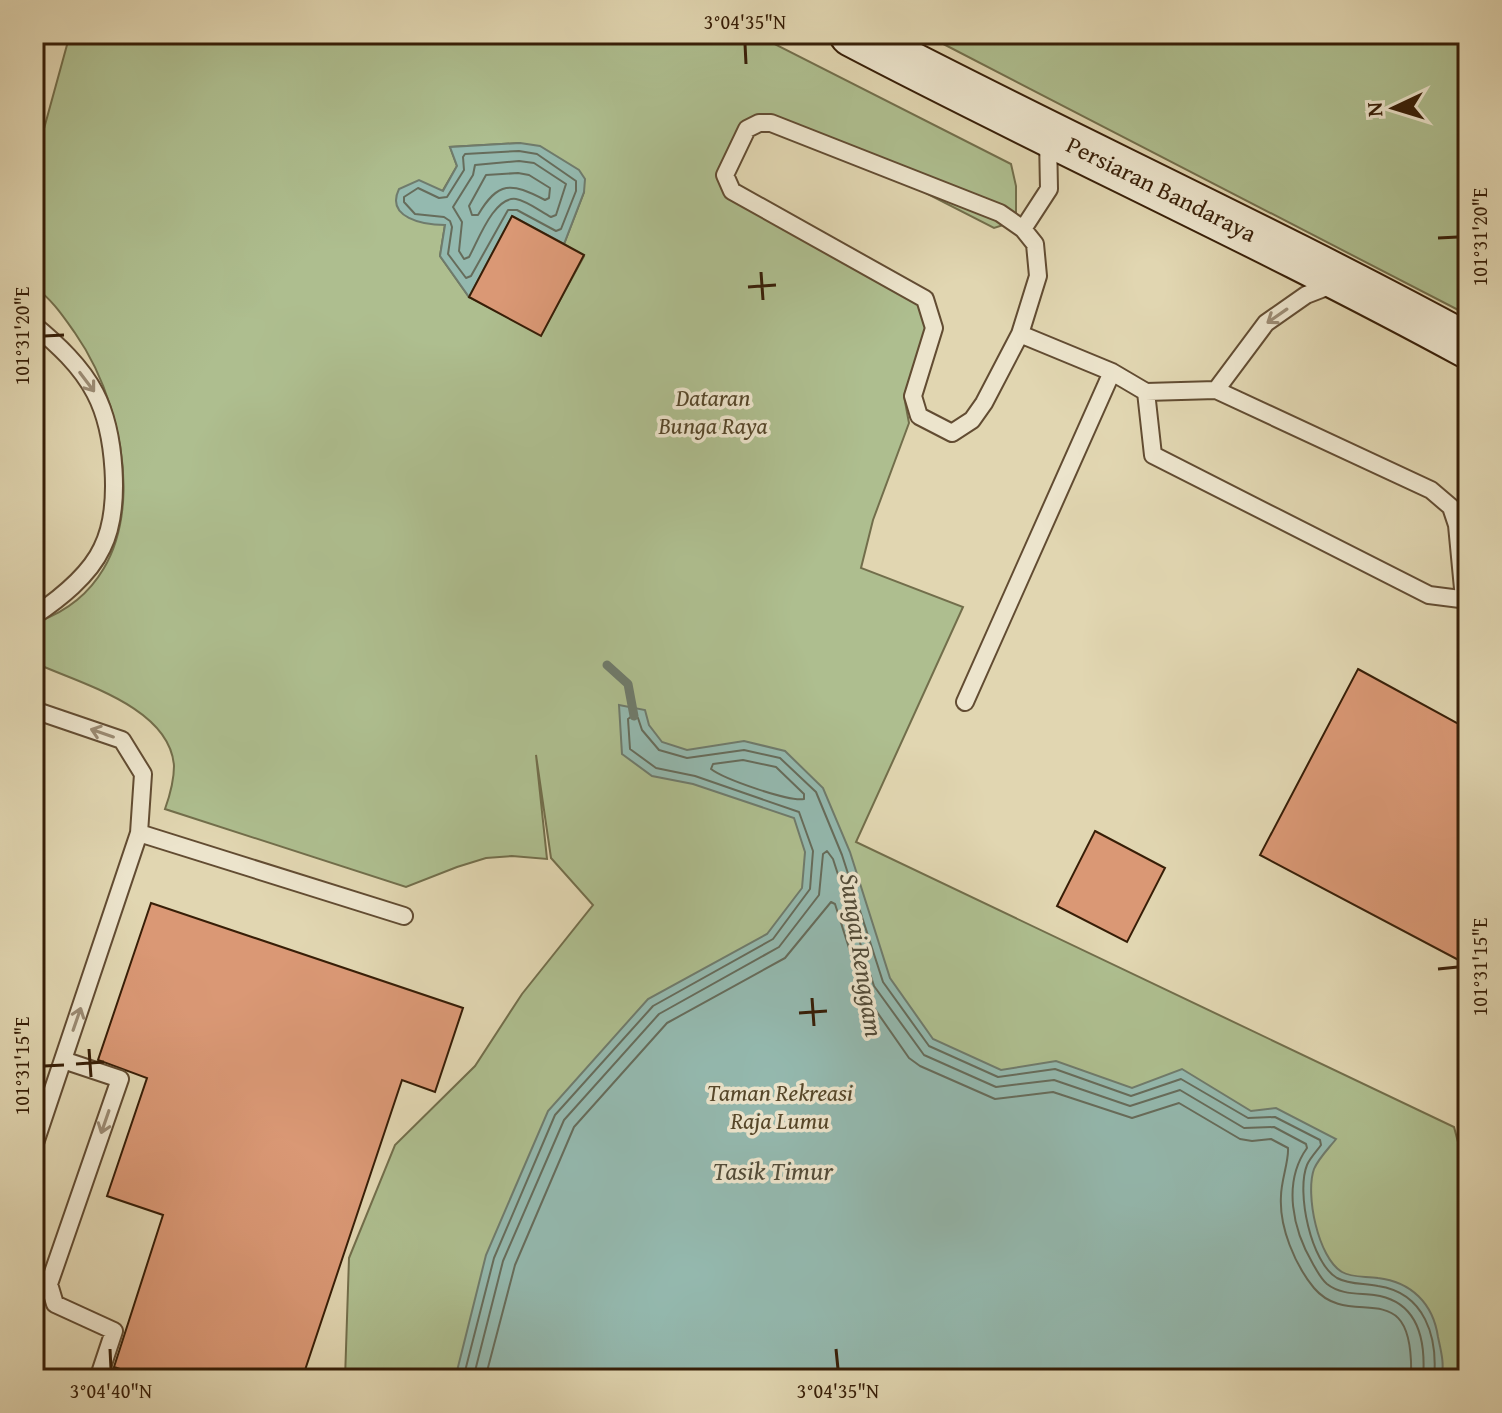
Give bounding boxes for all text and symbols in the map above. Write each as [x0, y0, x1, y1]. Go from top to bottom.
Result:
text: 3°04'35"N [704, 7, 786, 36]
north arrow [1354, 68, 1434, 148]
text: N [1358, 101, 1391, 118]
street label: Persiaran Bandaraya [1060, 127, 1263, 251]
text: 101°31'20"E [1465, 188, 1494, 286]
text: 101°31'20"E [7, 287, 36, 385]
one-way arrow [1267, 308, 1289, 324]
one-way arrow [78, 370, 95, 392]
park label: Dataran Bunga Raya [657, 380, 768, 443]
one-way arrow [90, 724, 115, 739]
water label: Sungai Renggam [830, 870, 895, 1040]
text: 101°31'15"E [1465, 918, 1494, 1016]
one-way arrow [70, 1006, 85, 1031]
text: 101°31'15"E [7, 1017, 36, 1115]
park label: Taman Rekreasi Raja Lumu [707, 1075, 853, 1138]
one-way arrow [97, 1110, 112, 1135]
water label: Tasik Timur [713, 1151, 834, 1190]
text: 3°04'40"N [70, 1376, 152, 1405]
text: 3°04'35"N [797, 1376, 879, 1405]

